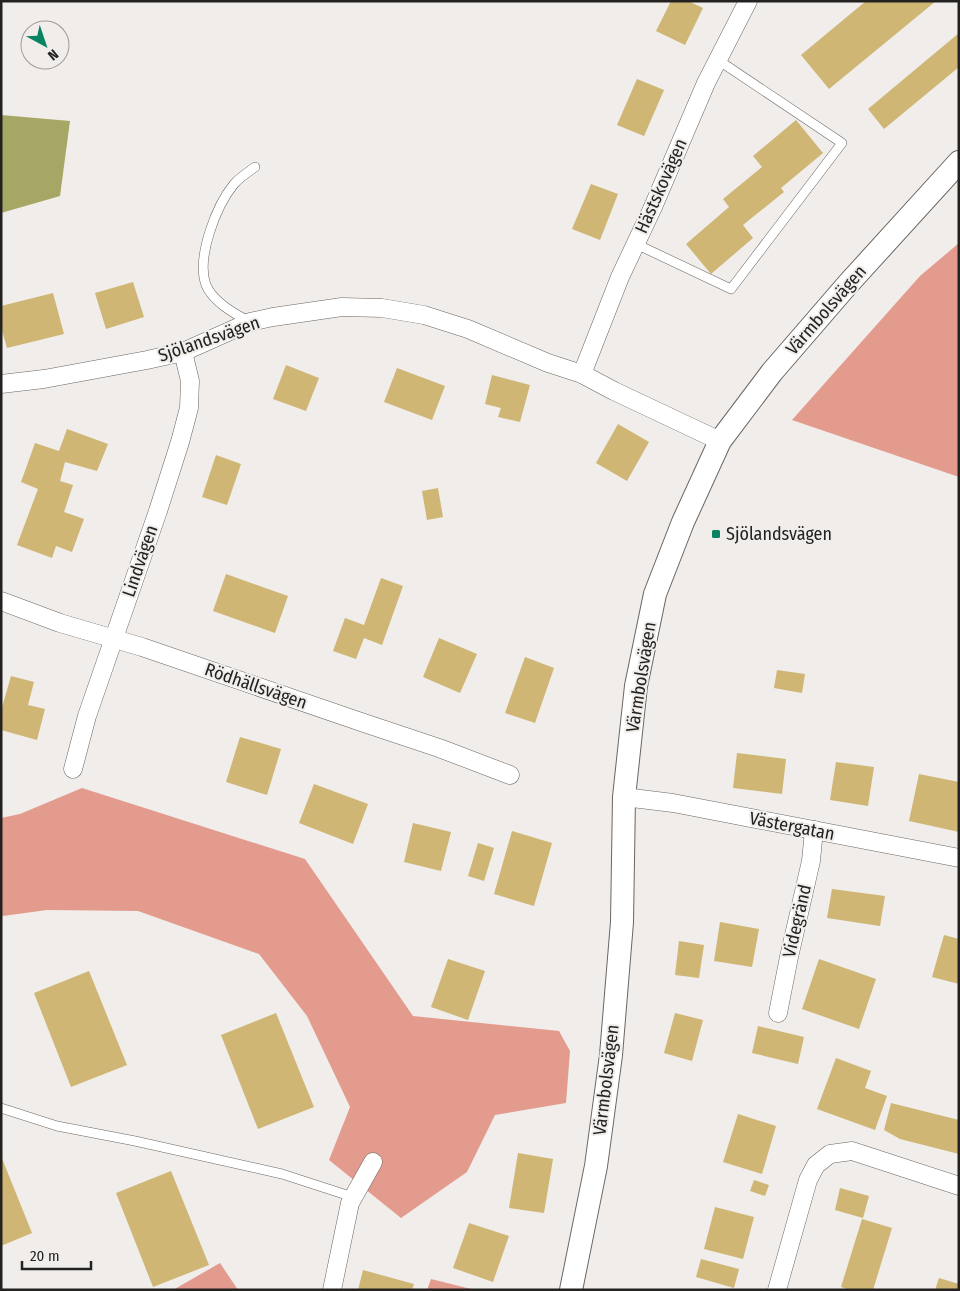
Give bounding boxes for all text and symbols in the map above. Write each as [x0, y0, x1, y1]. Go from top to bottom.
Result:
north arrow [20, 20, 70, 70]
text: N [44, 45, 62, 64]
street label: Hästskovägen [630, 135, 692, 237]
street label: Värmbolsvägen [781, 261, 871, 359]
street label: Sjölandsvägen [155, 311, 263, 367]
street label: Lindvägen [117, 522, 163, 600]
place label: Sjölandsvägen [726, 523, 832, 545]
marker: Sjölandsvägen [710, 528, 722, 540]
street label: Värmbolsvägen [621, 620, 661, 734]
street label: Rödhällsvägen [202, 658, 310, 714]
street label: Västergatan [748, 807, 836, 845]
street label: Videgränd [778, 882, 816, 960]
street label: Värmbolsvägen [588, 1023, 624, 1137]
scale bar [22, 1238, 91, 1270]
text: 20 m [30, 1247, 60, 1265]

